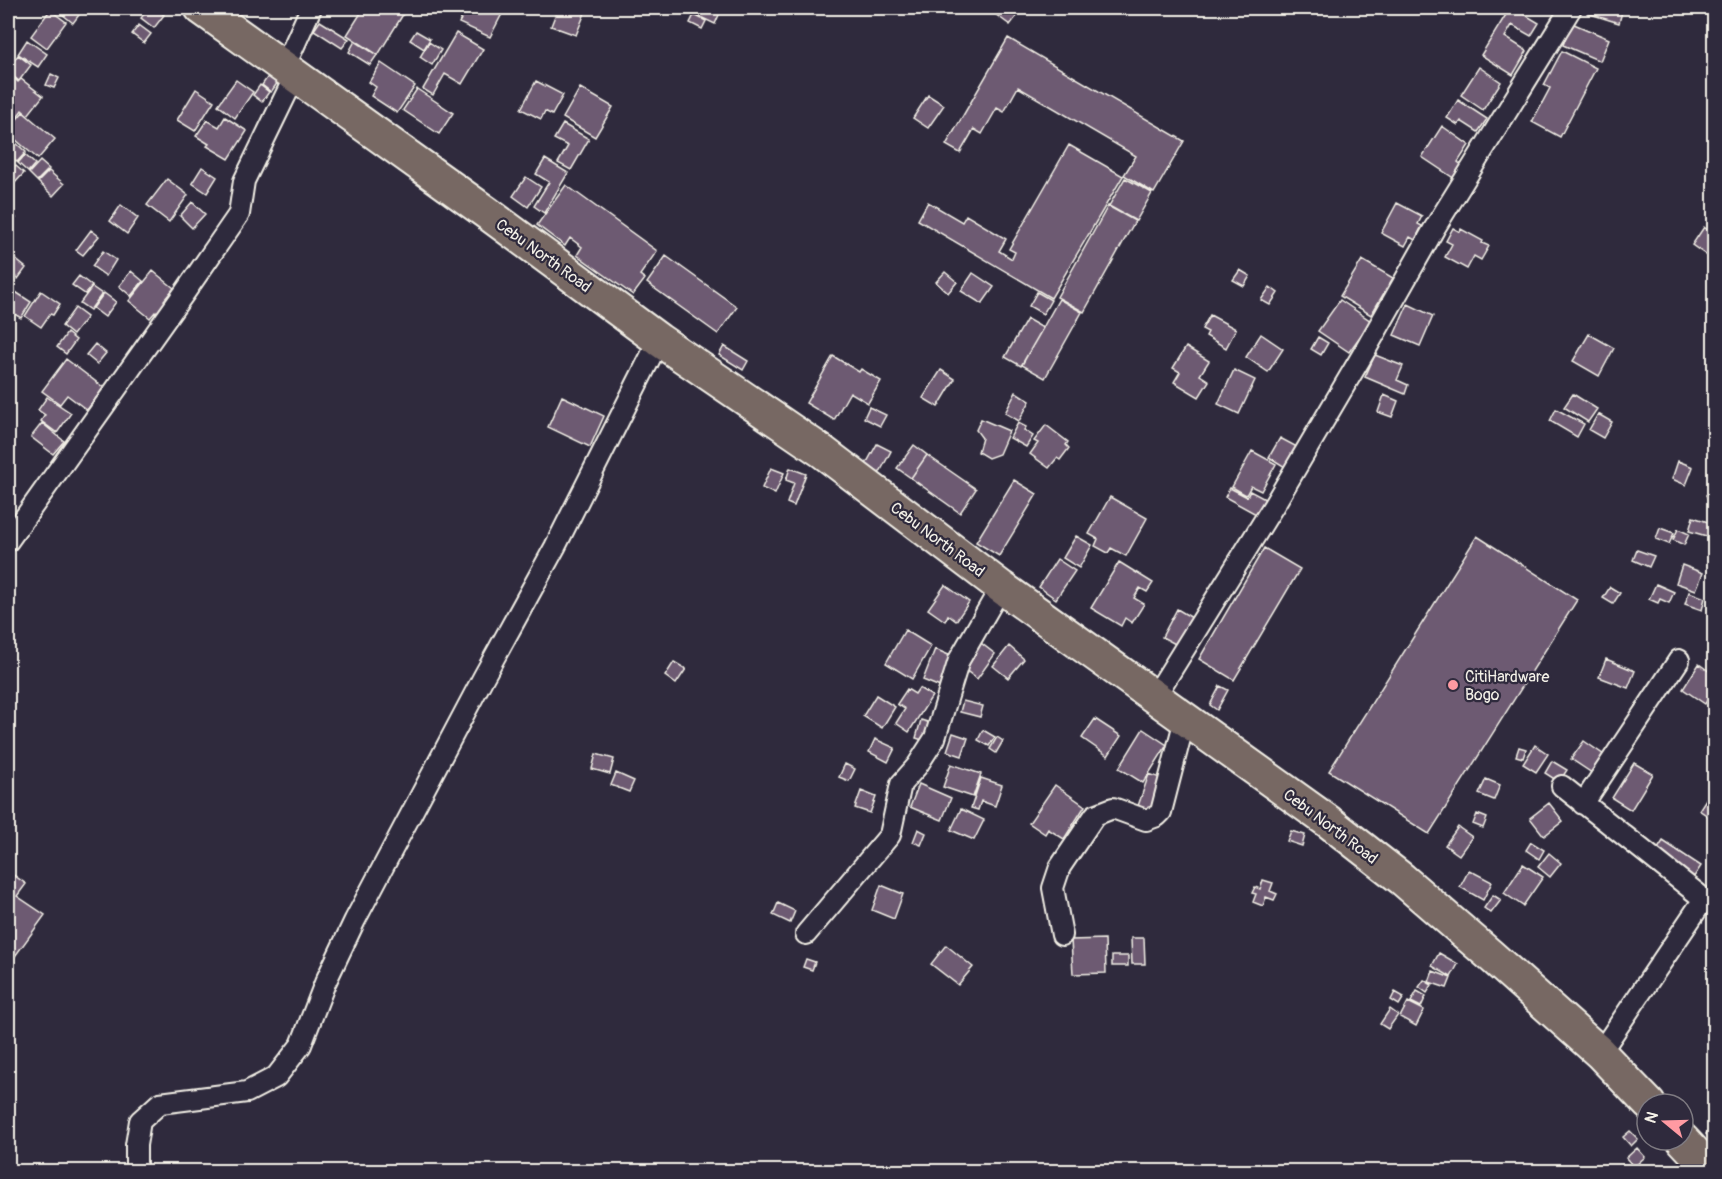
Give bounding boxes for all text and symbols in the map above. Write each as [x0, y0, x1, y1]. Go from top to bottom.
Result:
street label: Cebu North Road [492, 215, 595, 297]
street label: Cebu North Road [886, 498, 988, 582]
place label: CitiHardware Bogo [1465, 667, 1549, 705]
marker: CitiHardware Bogo [1446, 678, 1460, 692]
street label: Cebu North Road [1279, 785, 1381, 869]
north arrow [1635, 1092, 1695, 1152]
text: N [1641, 1109, 1663, 1126]

